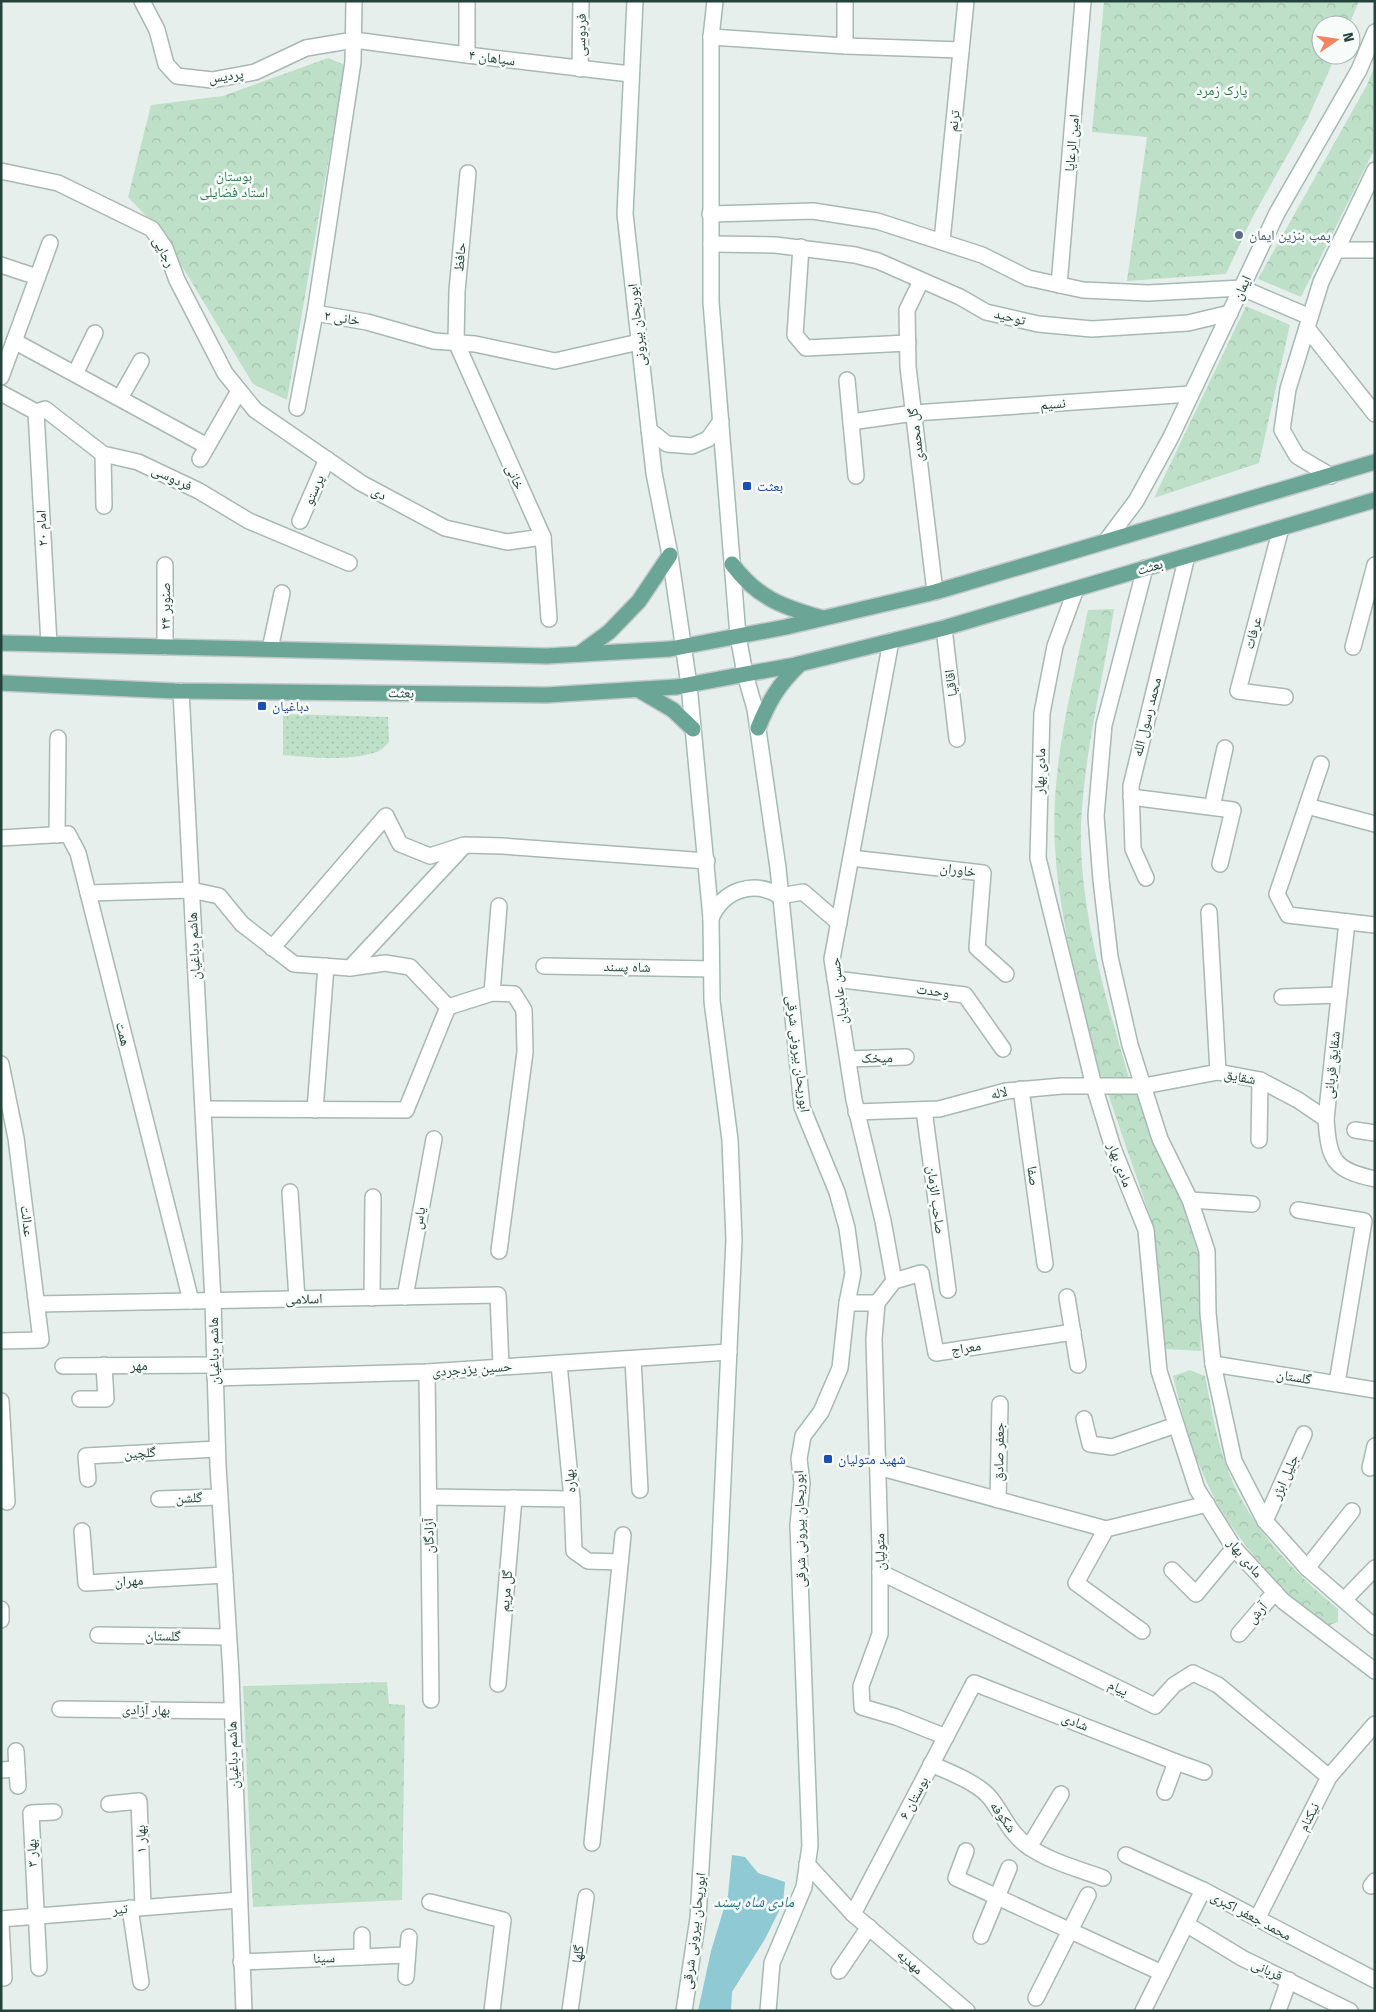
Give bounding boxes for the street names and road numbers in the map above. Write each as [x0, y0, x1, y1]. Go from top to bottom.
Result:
street label: فردوسی [572, 13, 590, 57]
street label: سپاهان ۴ [468, 47, 516, 69]
street label: پردیس [207, 65, 245, 87]
street label: ترنم [944, 109, 965, 133]
street label: امین الرعایا [1061, 114, 1083, 172]
street label: رجایی [149, 234, 179, 270]
street label: حافظ [450, 242, 470, 272]
street label: ایمان [1229, 273, 1255, 303]
street label: ابوریحان بیرونی [624, 283, 650, 367]
street label: توحید [992, 305, 1028, 329]
street label: خانی ۲ [323, 307, 361, 329]
street label: نسیم [1040, 395, 1067, 414]
street label: گل محمدی [904, 407, 928, 463]
street label: فردوسی [149, 461, 195, 495]
street label: خانی [502, 462, 528, 492]
street label: پرستو [300, 472, 328, 508]
street label: دی [369, 482, 390, 504]
street label: امام ۲۰ [33, 509, 52, 547]
street label: بعثت [1135, 555, 1165, 579]
street label: صنوبر ۲۴ [157, 582, 174, 630]
street label: عرفات [1241, 615, 1265, 651]
street label: اقاقیا [941, 668, 961, 698]
street label: محمد رسول الله [1129, 676, 1165, 758]
street label: بعثت [388, 684, 414, 702]
street label: مادی بهار [1031, 748, 1049, 795]
street label: خاوران [939, 859, 977, 881]
street label: هاشم دباغیان [184, 912, 205, 980]
street label: حسن عابدیان [826, 956, 852, 1026]
street label: شاه پسند [603, 958, 651, 976]
street label: وحدت [916, 981, 950, 1001]
street label: ابوریحان بیرونی شرقی [782, 995, 814, 1113]
street label: همت [112, 1020, 134, 1048]
street label: شقایق قربانی [1320, 1030, 1345, 1100]
street label: میخک [861, 1049, 893, 1067]
street label: شقایق [1222, 1066, 1257, 1089]
street label: لاله [989, 1083, 1009, 1103]
street label: مادی بهار [1103, 1139, 1136, 1190]
street label: صاحب الزمان [923, 1165, 949, 1235]
street label: صفا [1023, 1165, 1043, 1187]
street label: عدالت [17, 1204, 37, 1238]
street label: یاس [409, 1205, 429, 1231]
street label: اسلامی [285, 1290, 323, 1308]
street label: هاشم دباغیان [205, 1317, 224, 1385]
street label: معراج [950, 1337, 982, 1360]
street label: مهر [129, 1357, 148, 1374]
street label: حسین یزدجردی [431, 1358, 513, 1380]
street label: گلستان [1275, 1366, 1313, 1388]
street label: جعفر صادق [990, 1422, 1008, 1482]
street label: گلچین [124, 1444, 157, 1462]
street label: جلیل ابژر [1267, 1452, 1302, 1503]
street label: بهاره [560, 1468, 580, 1494]
street label: ابوریحان بیرونی شرقی [790, 1470, 810, 1588]
street label: گلشن [175, 1489, 203, 1507]
street label: آزادگان [420, 1518, 438, 1554]
street label: متولیان [871, 1533, 889, 1571]
street label: مادی بهار [1223, 1534, 1266, 1581]
street label: گل مریم [496, 1569, 517, 1613]
street label: مهران [114, 1572, 144, 1590]
street label: آرش [1243, 1598, 1271, 1627]
street label: گلستان [145, 1627, 181, 1645]
street label: پیام [1105, 1676, 1131, 1701]
street label: بهار آزادی [122, 1701, 170, 1719]
street label: شادی [1059, 1709, 1091, 1735]
street label: هاشم دباغیان [223, 1721, 244, 1789]
street label: بوستان ۶ [896, 1773, 932, 1822]
street label: شکوفه [986, 1798, 1020, 1836]
street label: نیکنام [1295, 1800, 1324, 1835]
street label: بهار ۱ [132, 1824, 150, 1853]
street label: بهار ۳ [23, 1838, 41, 1867]
street label: ابوریحان بیرونی شرقی [678, 1872, 710, 1990]
street label: محمد جعفر اکبری [1208, 1888, 1294, 1944]
street label: تیر [111, 1900, 129, 1918]
street label: گلها [568, 1944, 588, 1964]
street label: مهدیه [893, 1946, 927, 1978]
street label: سینا [313, 1949, 335, 1967]
street label: قربانی [1249, 1955, 1285, 1985]

